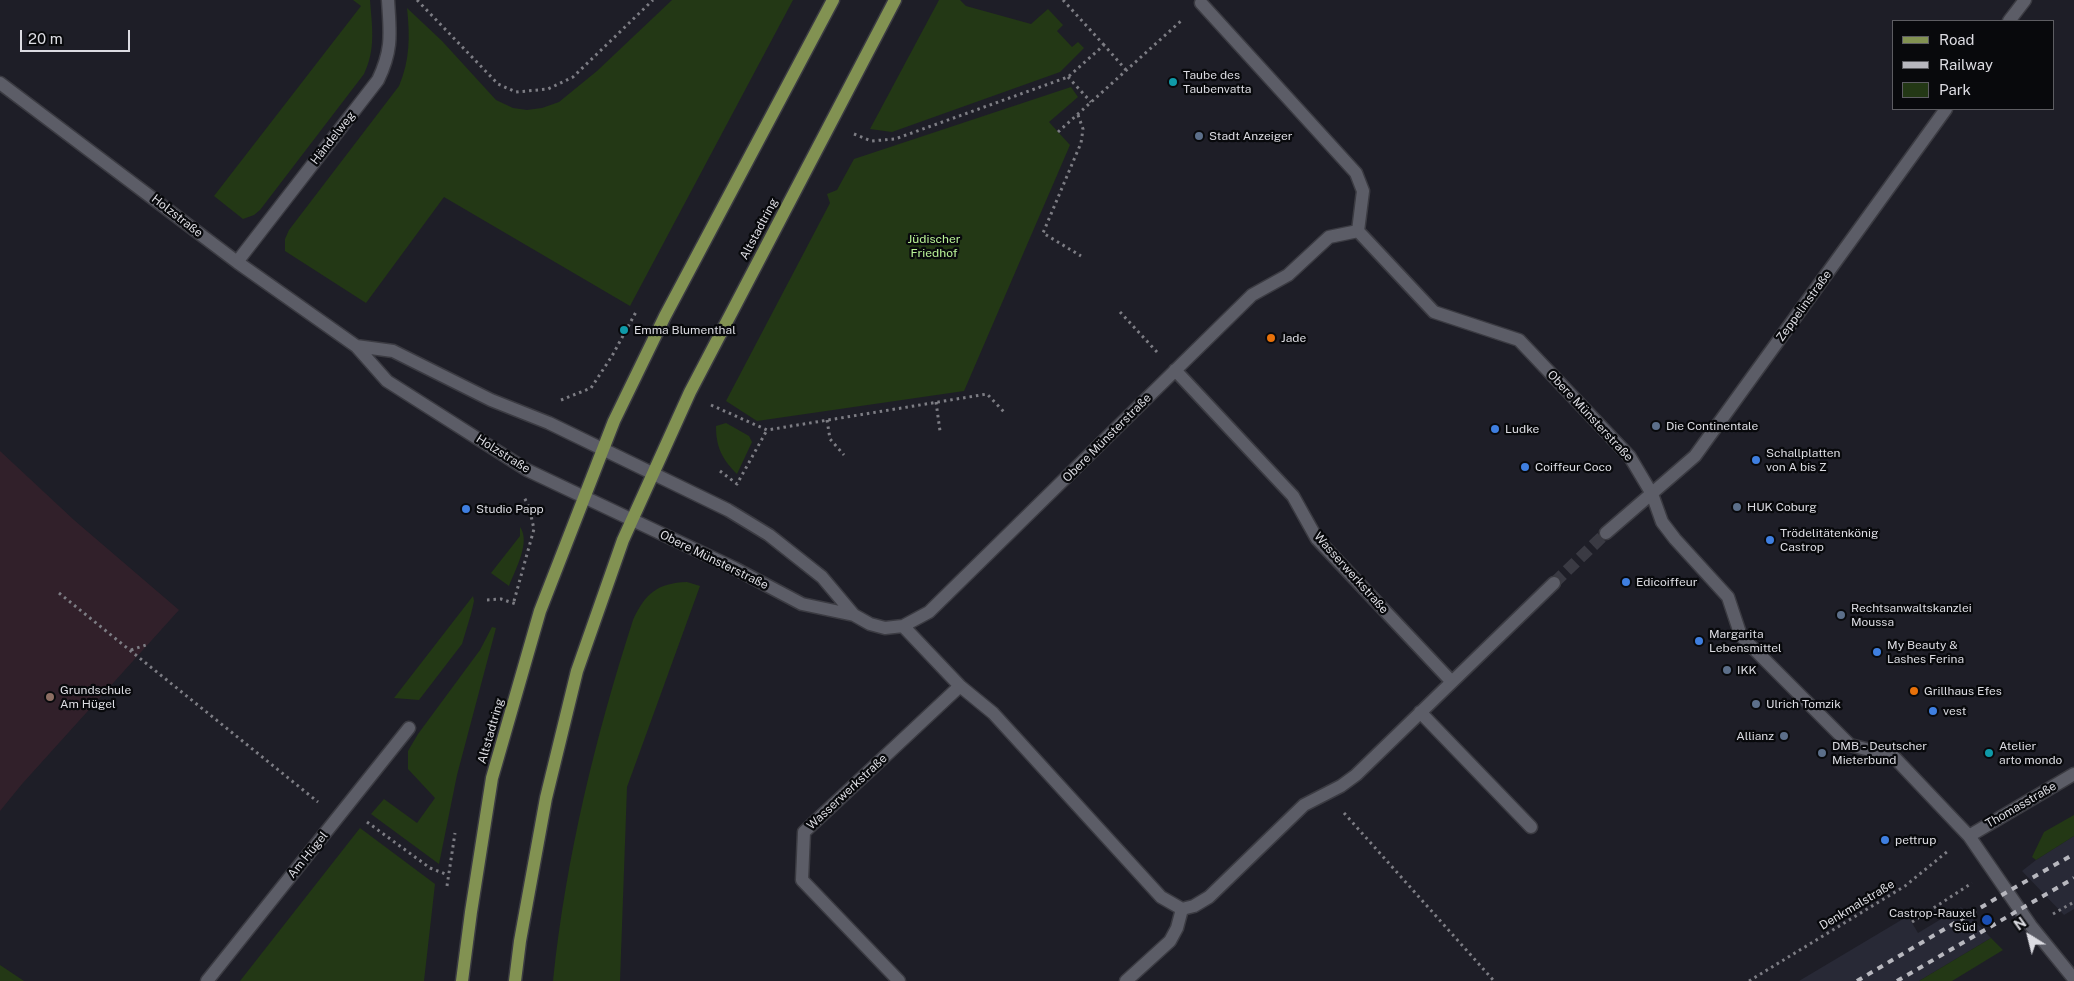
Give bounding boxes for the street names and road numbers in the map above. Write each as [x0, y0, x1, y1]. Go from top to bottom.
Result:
street label: Händelweg [308, 109, 358, 167]
street label: Holzstraße [149, 192, 205, 240]
street label: Altstadtring [737, 196, 781, 262]
street label: Zeppelinstraße [1773, 268, 1835, 344]
street label: Obere Münsterstraße [1544, 368, 1636, 464]
street label: Obere Münsterstraße [1060, 391, 1154, 485]
street label: Holzstraße [473, 432, 533, 476]
street label: Obere Münsterstraße [657, 527, 771, 593]
street label: Wasserwerkstraße [1311, 529, 1391, 617]
street label: Altstadtring [475, 697, 507, 765]
street label: Wasserwerkstraße [804, 751, 890, 833]
street label: Thomasstraße [1983, 779, 2059, 831]
street label: Am Hügel [285, 829, 331, 881]
street label: Denkmalstraße [1817, 877, 1897, 933]

